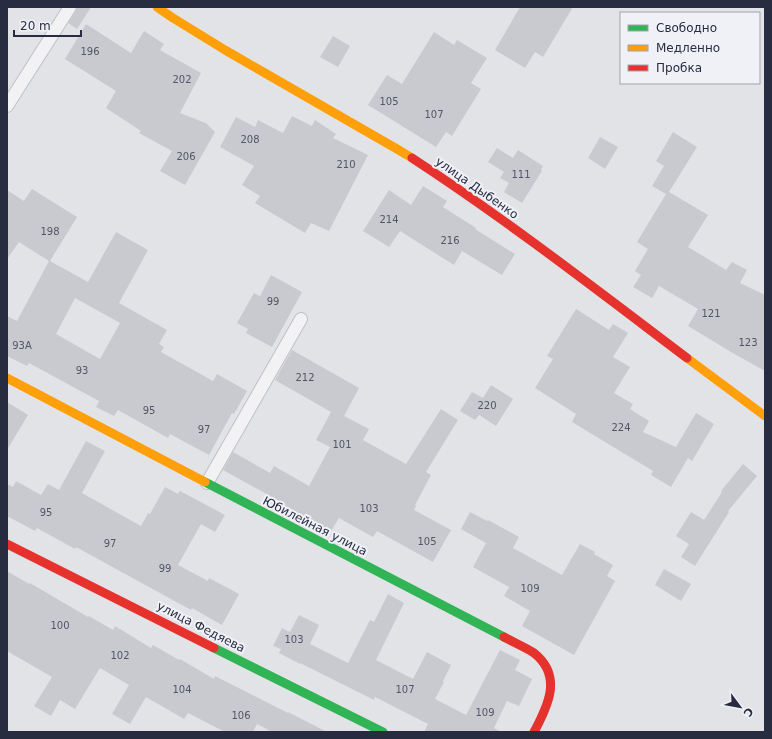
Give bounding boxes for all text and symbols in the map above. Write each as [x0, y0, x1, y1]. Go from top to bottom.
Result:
scale bar [14, 12, 81, 38]
legend [620, 12, 760, 84]
text: 20 m [20, 19, 51, 33]
text: Свободно [656, 21, 717, 35]
text: Медленно [656, 41, 720, 55]
house number: 196 [80, 46, 100, 57]
text: Пробка [656, 61, 702, 75]
house number: 202 [172, 74, 192, 85]
house number: 105 [379, 96, 399, 107]
house number: 107 [424, 109, 444, 120]
house number: 208 [240, 134, 260, 145]
house number: 206 [176, 151, 196, 162]
street label: улица Дыбенко [433, 154, 521, 222]
house number: 210 [336, 159, 356, 170]
house number: 111 [511, 169, 531, 180]
house number: 214 [379, 214, 399, 225]
house number: 198 [40, 226, 60, 237]
house number: 216 [440, 235, 460, 246]
house number: 99 [267, 296, 279, 307]
house number: 121 [701, 308, 721, 319]
house number: 123 [738, 337, 758, 348]
house number: 93А [12, 340, 32, 351]
house number: 93 [76, 365, 88, 376]
house number: 212 [295, 372, 315, 383]
house number: 220 [477, 400, 497, 411]
house number: 95 [143, 405, 155, 416]
house number: 224 [611, 422, 631, 433]
house number: 97 [198, 424, 210, 435]
house number: 101 [332, 439, 352, 450]
street label: Юбилейная улица [260, 494, 370, 558]
house number: 103 [359, 503, 379, 514]
house number: 95 [40, 507, 52, 518]
house number: 105 [417, 536, 437, 547]
house number: 97 [104, 538, 116, 549]
house number: 99 [159, 563, 171, 574]
house number: 109 [520, 583, 540, 594]
street label: улица Федяева [155, 599, 247, 655]
house number: 100 [50, 620, 70, 631]
house number: 103 [284, 634, 304, 645]
house number: 102 [110, 650, 130, 661]
house number: 104 [172, 684, 192, 695]
house number: 107 [395, 684, 415, 695]
north arrow [720, 687, 760, 727]
text: С [740, 705, 756, 719]
house number: 109 [475, 707, 495, 718]
house number: 106 [231, 710, 251, 721]

